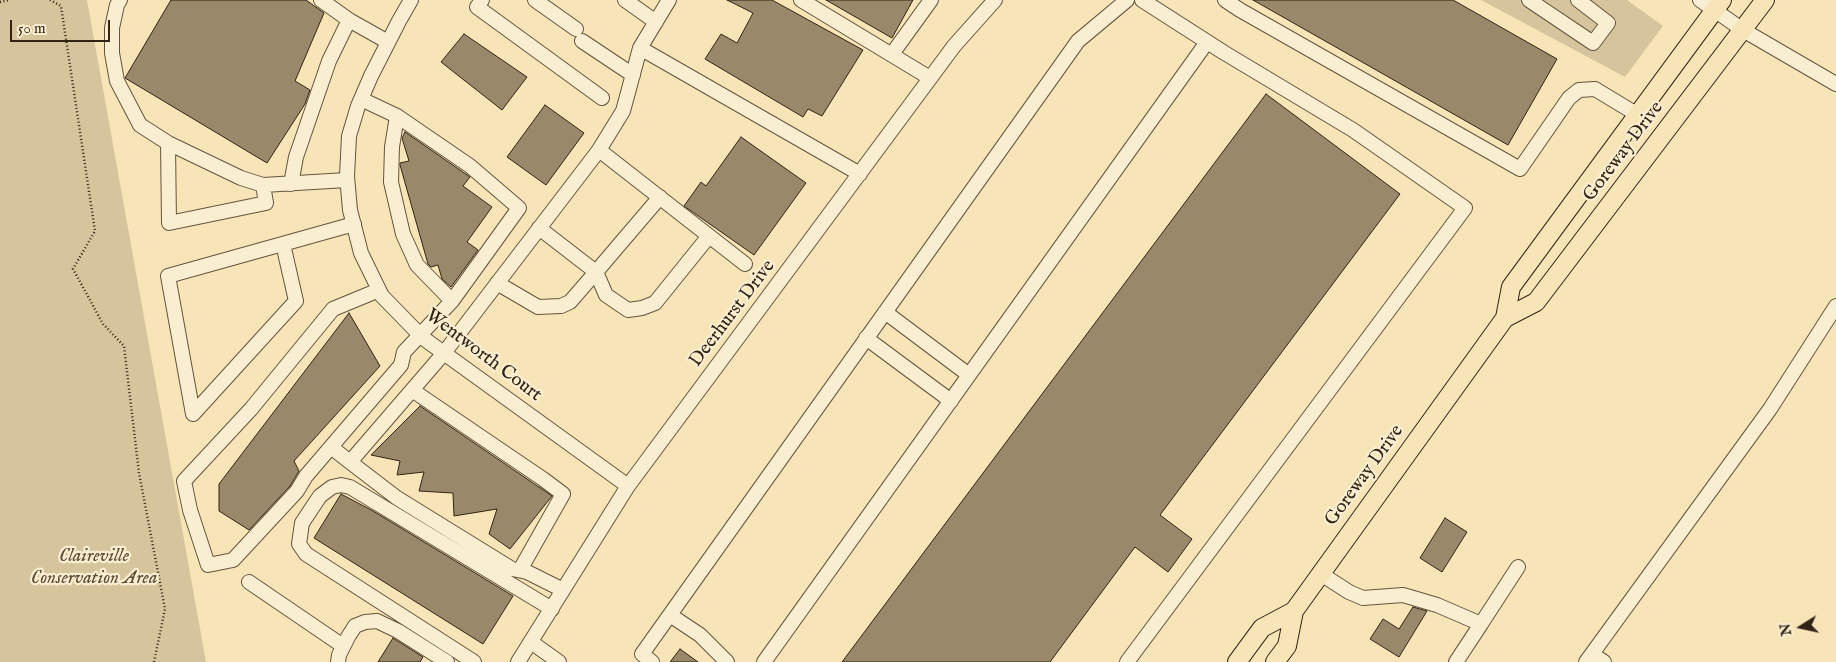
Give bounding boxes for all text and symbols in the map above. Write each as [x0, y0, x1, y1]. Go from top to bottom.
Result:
scale bar [12, 10, 112, 42]
text: 50 m [18, 19, 46, 38]
street label: Goreway Drive [1579, 98, 1669, 206]
street label: Deerhurst Drive [685, 256, 781, 372]
street label: Wentworth Court [420, 305, 546, 407]
street label: Goreway Drive [1321, 421, 1409, 531]
park label: Claireville Conservation Area [31, 546, 157, 590]
north arrow [1776, 602, 1826, 652]
text: N [1776, 622, 1796, 637]

